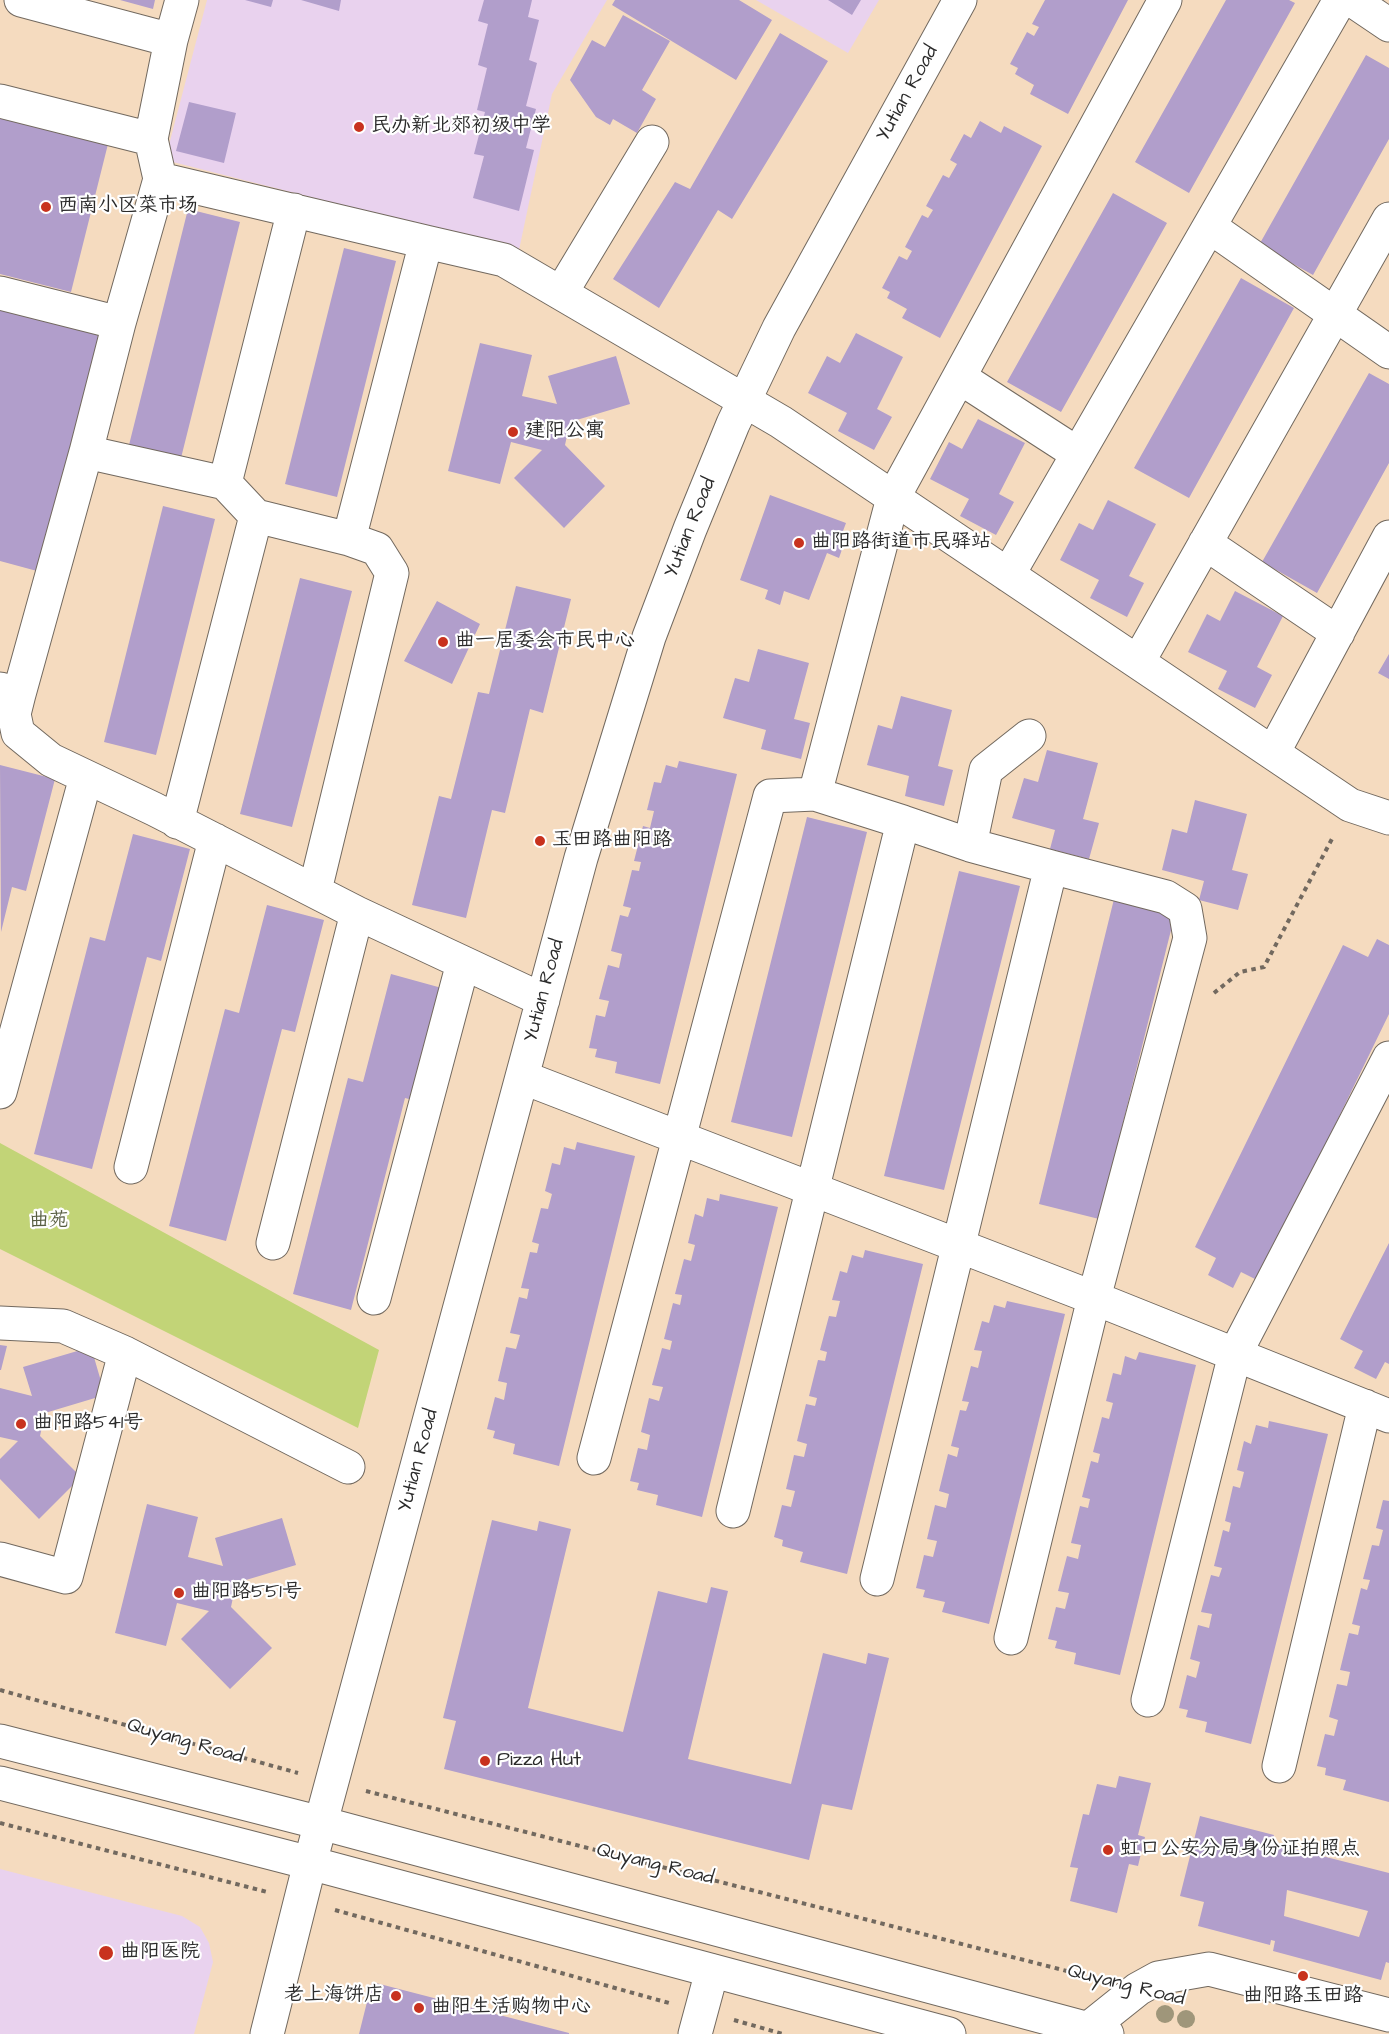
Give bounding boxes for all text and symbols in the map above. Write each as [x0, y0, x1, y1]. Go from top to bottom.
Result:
street label: Yutian Road [872, 42, 944, 146]
place label: 民办新北郊初级中学 [371, 115, 551, 139]
marker: 民办新北郊初级中学 [352, 120, 366, 134]
place label: 西南小区菜市场 [58, 195, 198, 219]
marker: 西南小区菜市场 [39, 200, 53, 214]
place label: 建阳公寓 [525, 420, 605, 444]
marker: 建阳公寓 [506, 425, 520, 439]
street label: Yutian Road [660, 474, 722, 582]
place label: 曲阳路街道市民驿站 [811, 531, 991, 555]
marker: 曲阳路街道市民驿站 [792, 536, 806, 550]
place label: 曲一居委会市民中心 [455, 630, 635, 654]
marker: 曲一居委会市民中心 [436, 635, 450, 649]
place label: 玉田路曲阳路 [552, 829, 672, 853]
marker: 玉田路曲阳路 [533, 834, 547, 848]
street label: Yutian Road [520, 937, 570, 1045]
park label: 曲苑 [29, 1210, 69, 1234]
street label: Yutian Road [394, 1407, 444, 1515]
place label: 曲阳路541号 [33, 1412, 143, 1436]
marker: 曲阳路541号 [14, 1417, 28, 1431]
place label: 曲阳路551号 [191, 1581, 302, 1605]
marker: 曲阳路551号 [172, 1586, 186, 1600]
street label: Quyang Road [124, 1714, 246, 1770]
place label: Pizza Hut [497, 1749, 581, 1773]
marker: Pizza Hut [478, 1754, 492, 1768]
place label: 虹口公安分局身份证拍照点 [1120, 1838, 1360, 1862]
street label: Quyang Road [594, 1839, 716, 1891]
marker: 虹口公安分局身份证拍照点 [1101, 1843, 1115, 1857]
place label: 曲阳医院 [120, 1941, 200, 1965]
marker: 曲阳医院 [97, 1944, 115, 1962]
street label: Quyang Road [1065, 1960, 1187, 2012]
marker: 曲阳路玉田路 [1296, 1969, 1310, 1983]
place label: 老上海饼店 [284, 1984, 384, 2008]
place label: 曲阳路玉田路 [1243, 1985, 1363, 2009]
marker: 老上海饼店 [389, 1989, 403, 2003]
place label: 曲阳生活购物中心 [431, 1996, 591, 2020]
marker: 曲阳生活购物中心 [412, 2001, 426, 2015]

